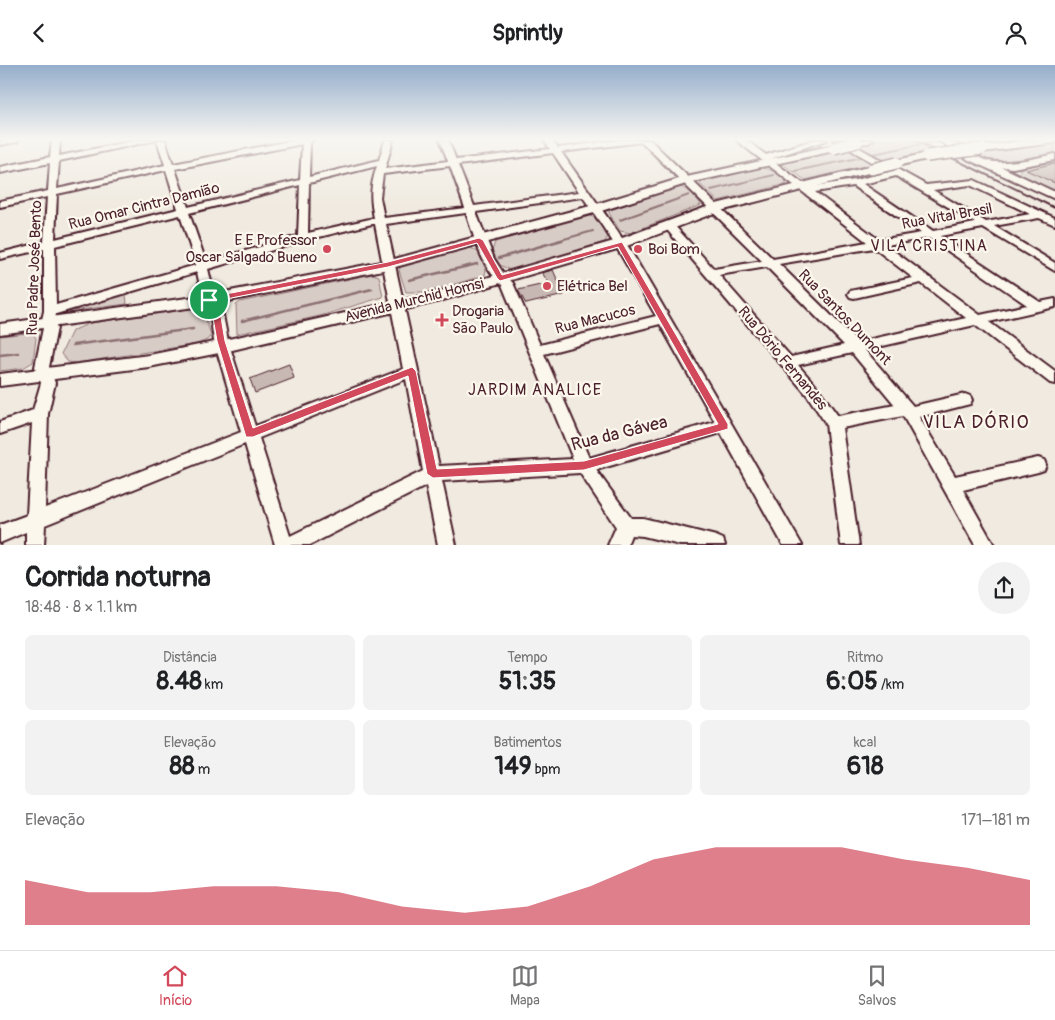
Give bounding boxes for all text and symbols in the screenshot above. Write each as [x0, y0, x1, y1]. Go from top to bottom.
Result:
icon: back [25, 19, 53, 47]
text: Sprintly [492, 19, 563, 47]
icon: person [1002, 19, 1030, 47]
street label: Rua Omar Cintra Damião [67, 179, 222, 234]
street label: Rua Vital Brasil [900, 199, 994, 234]
street label: Rua Padre José Bento [23, 200, 46, 336]
place label: E E Professor Oscar Salgado Bueno [185, 231, 318, 267]
district label: VILA CRISTINA [870, 236, 988, 256]
place label: Boi Bom [648, 240, 700, 259]
marker: E E Professor Oscar Salgado Bueno [321, 243, 333, 255]
marker: Boi Bom [632, 243, 644, 255]
street label: Rua Santos Dumont [794, 265, 896, 370]
street label: Avenida Murchid Homsi [343, 274, 486, 327]
place label: Elétrica Bel [557, 277, 628, 296]
pin [188, 279, 230, 321]
marker: Elétrica Bel [541, 280, 553, 292]
icon: arrive [195, 286, 223, 314]
street label: Rua Macucos [553, 300, 637, 339]
place label: Drogaria São Paulo [452, 302, 513, 338]
street label: Rua Dório Fernandes [734, 302, 832, 414]
marker: Drogaria São Paulo [436, 314, 448, 326]
district label: JARDIM ANALICE [468, 380, 602, 400]
street label: Rua da Gávea [569, 410, 670, 457]
district label: VILA DÓRIO [922, 410, 1030, 434]
text: Corrida noturna [25, 560, 211, 595]
button: share [978, 562, 1030, 614]
text: 18:48 · 8 × 1.1 km [25, 597, 137, 617]
text: Distância [163, 649, 217, 666]
text: Tempo [507, 649, 548, 666]
text: Ritmo [847, 649, 883, 666]
text: 8.48 [157, 666, 202, 697]
text: 51:35 [499, 666, 556, 697]
text: 6:05 [826, 666, 878, 697]
text: km [202, 676, 223, 693]
text: /km [878, 676, 904, 693]
text: Elevação [164, 734, 216, 751]
text: Batimentos [493, 734, 562, 751]
text: kcal [854, 734, 877, 751]
text: 88 [169, 751, 195, 782]
text: 149 [494, 751, 532, 782]
text: 618 [847, 751, 884, 782]
text: m [195, 761, 210, 778]
text: bpm [532, 761, 561, 778]
text: Elevação [25, 810, 85, 830]
text: 171–181 m [961, 810, 1030, 830]
tab: Início [159, 962, 192, 1009]
tab: Mapa [510, 962, 540, 1009]
tab: Salvos [858, 962, 896, 1009]

